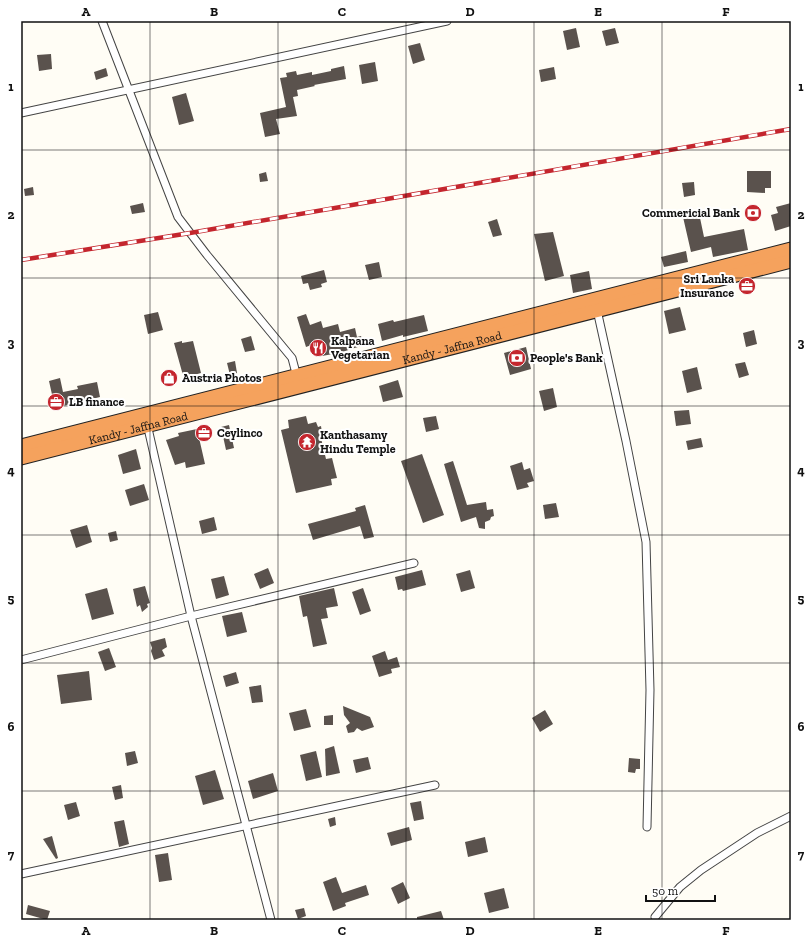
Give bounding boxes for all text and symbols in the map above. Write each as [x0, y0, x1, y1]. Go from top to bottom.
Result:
text: A [82, 4, 91, 19]
text: B [210, 4, 218, 19]
text: C [338, 4, 346, 19]
text: D [465, 4, 475, 19]
text: E [594, 4, 602, 19]
text: F [722, 4, 730, 19]
text: 1 [8, 79, 14, 94]
text: 1 [798, 79, 804, 94]
bank icon: Commericial Bank [743, 203, 763, 223]
place label: Commericial Bank [642, 206, 740, 220]
text: 2 [8, 207, 15, 222]
text: 2 [798, 207, 805, 222]
place label: Sri Lanka Insurance [680, 272, 734, 300]
office icon: Sri Lanka Insurance [737, 276, 757, 296]
street label: Kandy - Jaffna Road [401, 328, 504, 367]
place label: Kalpana Vegetarian [331, 334, 390, 362]
text: 3 [8, 335, 15, 350]
text: 3 [798, 335, 805, 350]
restaurant icon: Kalpana Vegetarian [308, 338, 328, 358]
bank icon: People's Bank [507, 348, 527, 368]
place label: People's Bank [530, 351, 603, 365]
shop icon: Austria Photos [159, 368, 179, 388]
place label: Austria Photos [182, 371, 262, 385]
office icon: LB finance [46, 392, 66, 412]
place label: LB finance [69, 395, 125, 409]
street label: Kandy - Jaffna Road [87, 409, 190, 447]
office icon: Ceylinco [194, 423, 214, 443]
place label: Ceylinco [217, 426, 263, 440]
place label: Kanthasamy Hindu Temple [320, 428, 396, 456]
temple icon: Kanthasamy Hindu Temple [297, 432, 317, 452]
text: 4 [7, 463, 15, 478]
text: 4 [797, 463, 805, 478]
text: 5 [8, 591, 15, 606]
text: 5 [798, 591, 805, 606]
text: 6 [8, 719, 15, 734]
text: 6 [798, 719, 805, 734]
text: 7 [8, 847, 15, 862]
text: 7 [798, 847, 805, 862]
scale bar [646, 877, 715, 903]
text: 50 m [652, 884, 679, 898]
text: A [82, 923, 91, 938]
text: B [210, 923, 218, 938]
text: C [338, 923, 346, 938]
text: D [465, 923, 475, 938]
text: E [594, 923, 602, 938]
text: F [722, 923, 730, 938]

